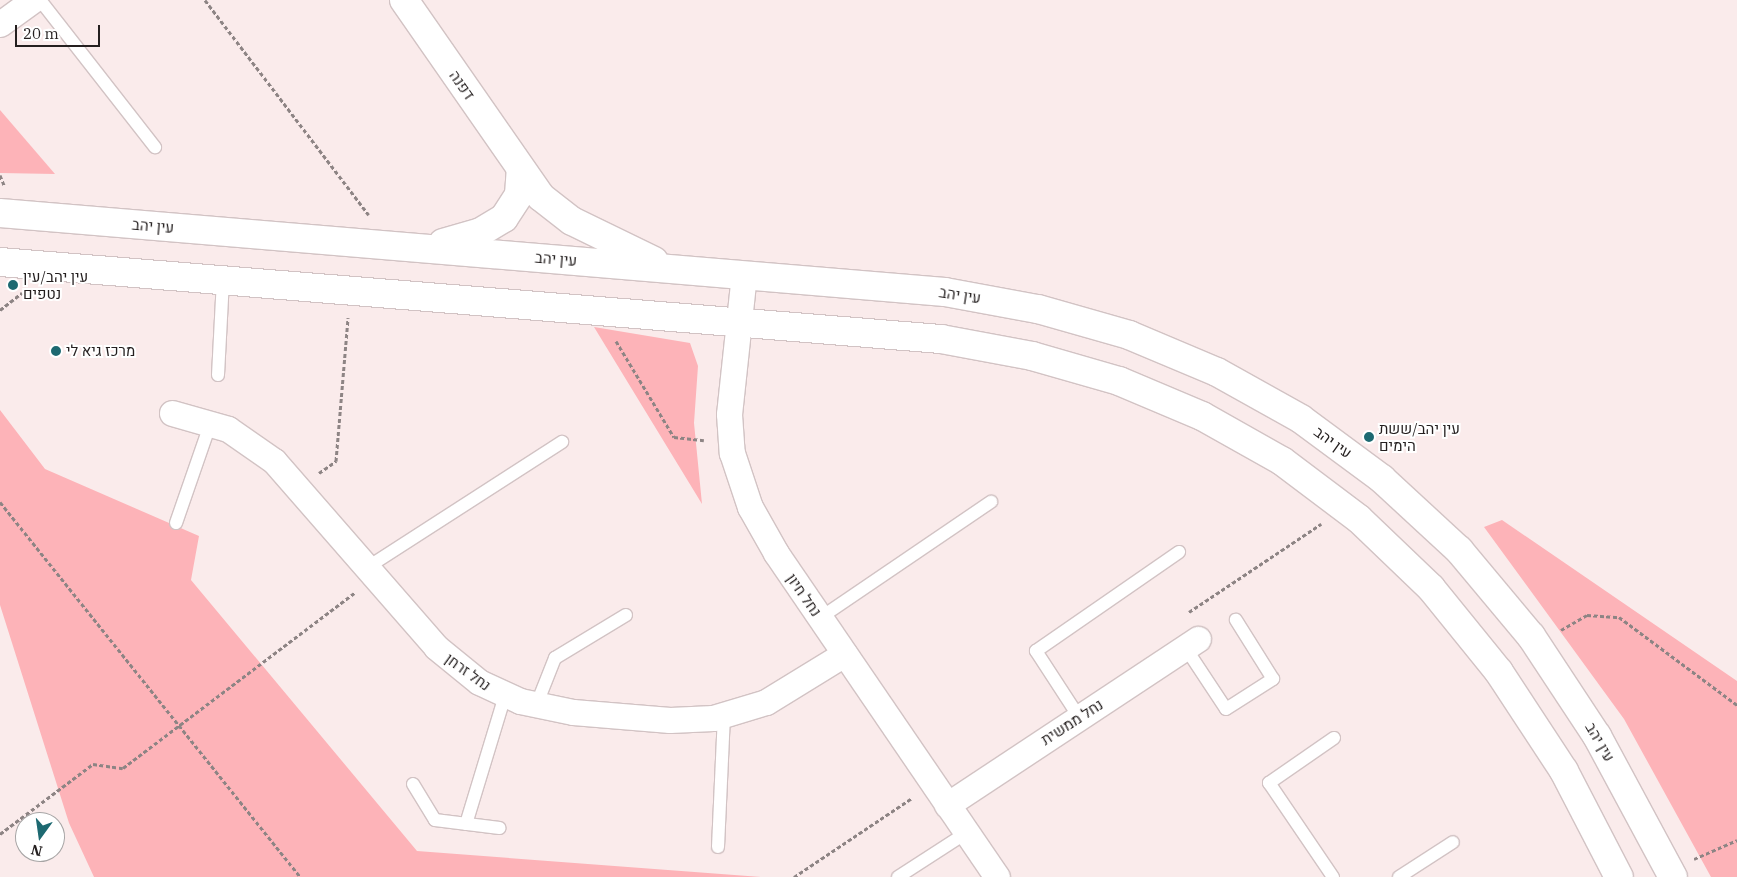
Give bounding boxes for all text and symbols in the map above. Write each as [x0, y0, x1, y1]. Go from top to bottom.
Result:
scale bar [18, 15, 102, 47]
text: 20 m [23, 24, 59, 43]
street label: דפנה [446, 67, 478, 103]
street label: עין יהב [131, 215, 175, 237]
street label: עין יהב [534, 248, 578, 270]
place label: עין יהב/עין נטפים [23, 267, 88, 302]
marker: עין יהב/עין נטפים [7, 279, 19, 291]
street label: עין יהב [938, 283, 982, 307]
place label: מרכז גיא לי [66, 342, 135, 360]
marker: מרכז גיא לי [50, 345, 62, 357]
place label: עין יהב/ששת הימים [1379, 419, 1460, 454]
street label: עין יהב [1311, 422, 1355, 462]
marker: עין יהב/ששת הימים [1363, 431, 1375, 443]
street label: נחל חיון [783, 570, 825, 620]
street label: נחל זרחן [442, 649, 494, 695]
street label: נחל ממשית [1038, 695, 1106, 749]
street label: עין יהב [1582, 719, 1618, 765]
north arrow [15, 812, 65, 862]
text: N [29, 841, 44, 861]

